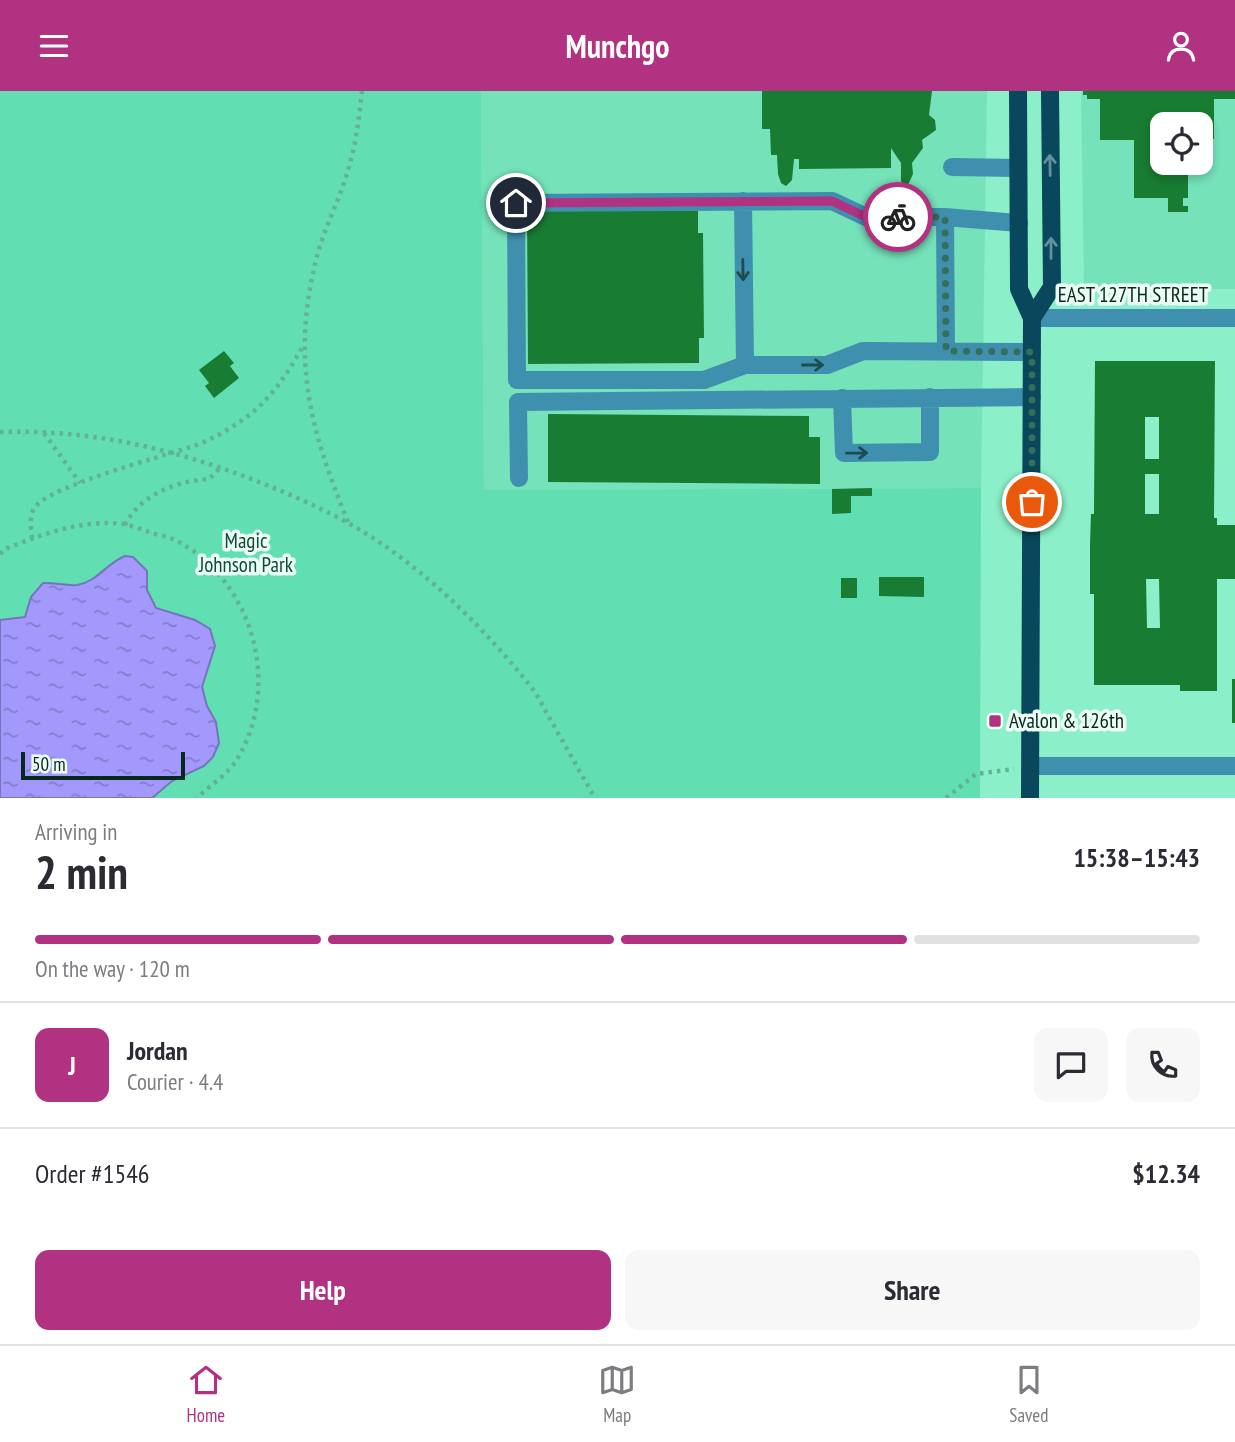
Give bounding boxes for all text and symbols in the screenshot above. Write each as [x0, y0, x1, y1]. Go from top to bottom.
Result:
text: Munchgo [566, 25, 669, 67]
icon: menu [35, 27, 73, 65]
icon: person [1162, 27, 1200, 65]
map controls [1150, 112, 1213, 175]
button: locate [1150, 112, 1213, 175]
one-way arrow [1044, 154, 1057, 177]
pin [486, 173, 546, 233]
courier [863, 182, 933, 252]
icon: home [497, 184, 535, 222]
icon: bike [879, 198, 917, 236]
one-way arrow [1044, 237, 1058, 260]
one-way arrow [737, 258, 750, 281]
street label: EAST 127TH STREET [1058, 281, 1209, 308]
one-way arrow [801, 358, 824, 372]
one-way arrow [845, 446, 868, 460]
pin [1002, 472, 1062, 532]
icon: bag [1013, 483, 1051, 521]
park label: Magic Johnson Park [198, 527, 293, 578]
place label: Avalon & 126th [1009, 707, 1124, 734]
marker: Avalon & 126th [987, 713, 1003, 729]
scale bar [21, 749, 186, 781]
text: 50 m [32, 752, 66, 776]
text: Arriving in [35, 817, 117, 846]
text: 15:38–15:43 [1073, 841, 1200, 874]
text: 2 min [35, 842, 128, 902]
text: On the way · 120 m [35, 954, 190, 983]
button: chat [1034, 1028, 1108, 1102]
button: phone [1126, 1028, 1200, 1102]
text: Jordan [127, 1034, 188, 1067]
text: J [68, 1049, 76, 1082]
text: Courier · 4.4 [127, 1067, 223, 1096]
text: Order #1546 [35, 1157, 150, 1190]
text: $12.34 [1132, 1157, 1200, 1190]
button: Help [35, 1250, 611, 1330]
button: Share [625, 1250, 1200, 1330]
tab: Home [187, 1361, 225, 1427]
tab: Map [598, 1361, 636, 1427]
tab: Saved [1009, 1361, 1048, 1427]

